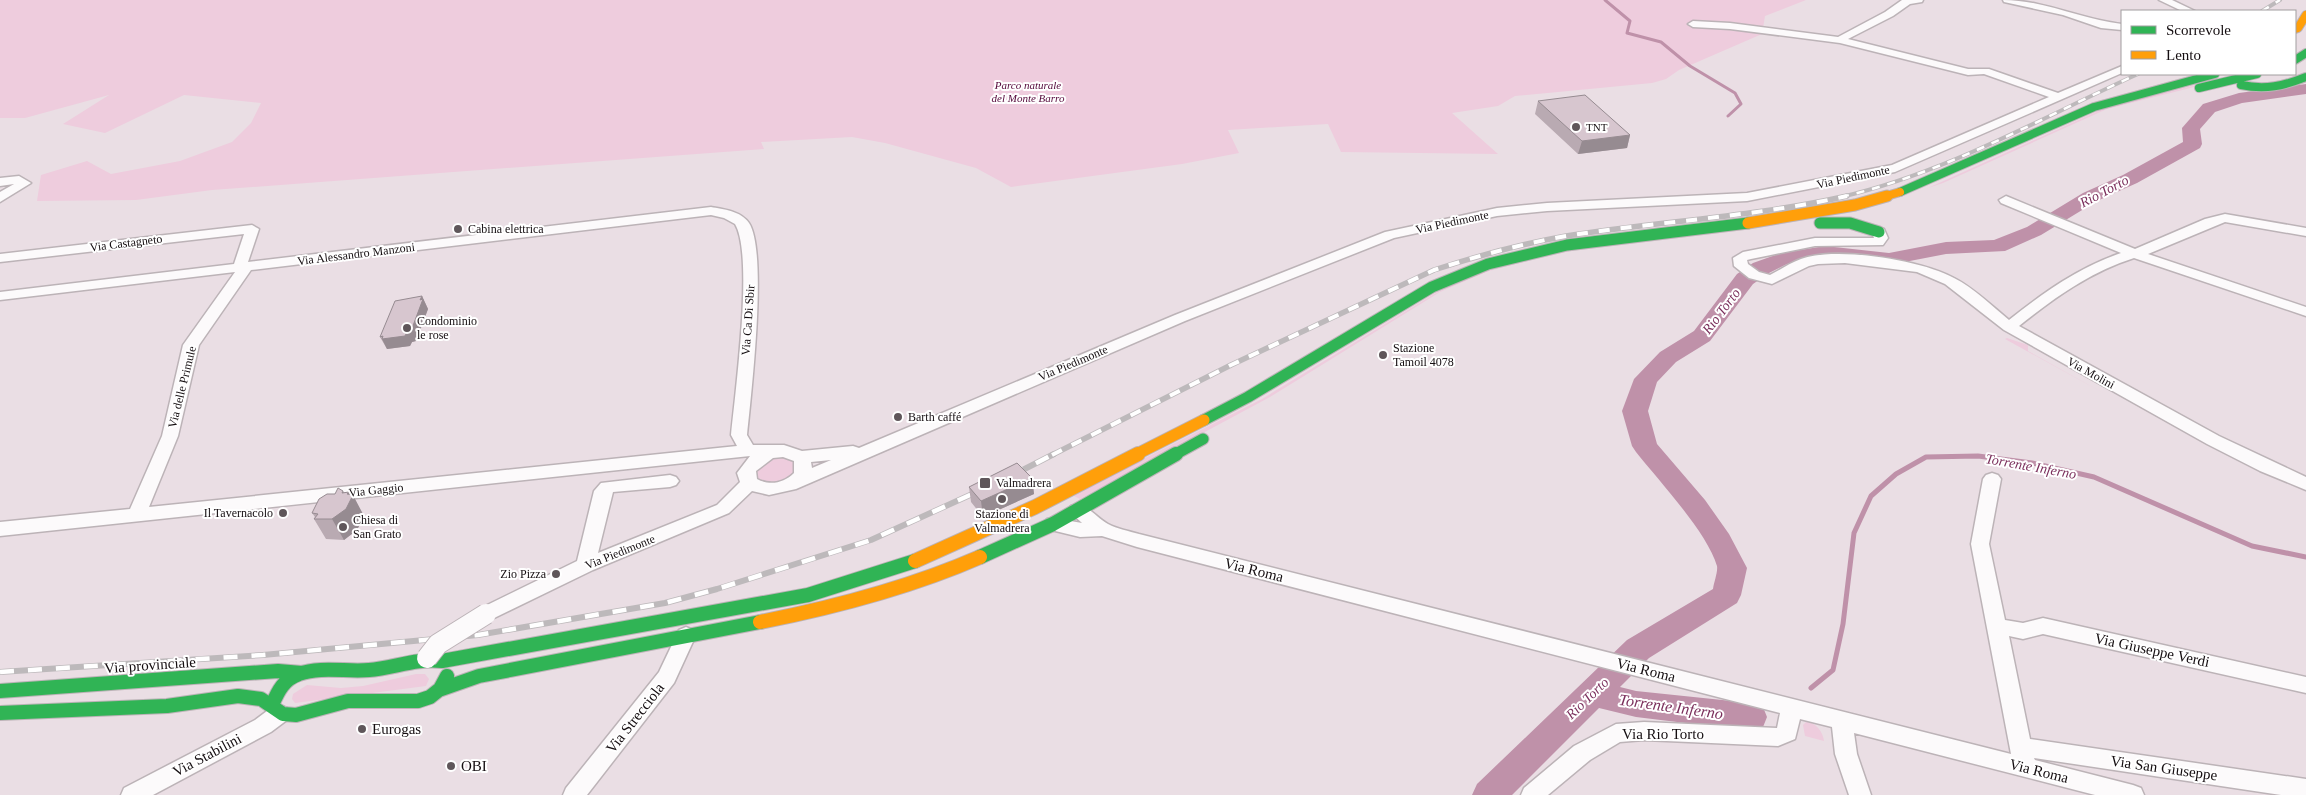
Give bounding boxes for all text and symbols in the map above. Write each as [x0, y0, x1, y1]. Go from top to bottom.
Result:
legend [2121, 10, 2296, 75]
text: Scorrevole [2166, 22, 2231, 38]
text: Lento [2166, 47, 2201, 63]
park label: Parco naturale del Monte Barro [992, 79, 1065, 104]
marker: TNT [1570, 121, 1582, 133]
place label: TNT [1586, 121, 1608, 133]
street label: Via Piedimonte [1815, 162, 1891, 192]
water label: Rio Torto [2077, 172, 2131, 211]
street label: Via Piedimonte [1414, 207, 1490, 237]
place label: Cabina elettrica [468, 222, 544, 236]
marker: Cabina elettrica [452, 223, 464, 235]
street label: Via Castagneto [89, 232, 163, 254]
street label: Via Alessandro Manzoni [296, 240, 416, 268]
street label: Via Ca Di Sbir [739, 284, 757, 356]
water label: Rio Torto [1699, 286, 1743, 338]
place label: Condominio le rose [417, 314, 477, 342]
marker: Condominio le rose [401, 322, 413, 334]
place label: Stazione Tamoil 4078 [1393, 341, 1454, 369]
street label: Via Piedimonte [1036, 342, 1110, 384]
street label: Via delle Primule [165, 345, 199, 429]
marker: Stazione Tamoil 4078 [1377, 349, 1389, 361]
street label: Via Molini [2065, 354, 2118, 392]
place label: Barth caffé [908, 410, 961, 424]
marker: Barth caffé [892, 411, 904, 423]
water label: Torrente Inferno [1984, 451, 2077, 482]
marker: Valmadrera [978, 476, 992, 490]
place label: Valmadrera [996, 476, 1052, 490]
street label: Via Gaggio [348, 480, 404, 500]
marker: Stazione di Valmadrera [996, 493, 1008, 505]
place label: Il Tavernacolo [204, 506, 273, 520]
marker: Il Tavernacolo [277, 507, 289, 519]
place label: Stazione di Valmadrera [974, 507, 1030, 535]
place label: Chiesa di San Grato [353, 513, 401, 541]
marker: Chiesa di San Grato [337, 521, 349, 533]
street label: Via Piedimonte [583, 532, 657, 572]
street label: Via Roma [1223, 555, 1286, 585]
place label: Zio Pizza [500, 567, 547, 581]
marker: Zio Pizza [550, 568, 562, 580]
street label: Via Giuseppe Verdi [2093, 630, 2211, 670]
street label: Via provinciale [104, 654, 197, 676]
street label: Via Roma [1615, 655, 1678, 685]
water label: Rio Torto [1562, 675, 1612, 723]
street label: Via Strecciola [603, 680, 668, 756]
water label: Torrente Inferno [1618, 691, 1724, 723]
place label: Eurogas [372, 721, 421, 737]
marker: Eurogas [356, 723, 368, 735]
street label: Via Rio Torto [1622, 726, 1704, 742]
street label: Via Stabilini [170, 730, 244, 780]
street label: Via San Giuseppe [2110, 753, 2219, 783]
street label: Via Roma [2008, 756, 2071, 786]
place label: OBI [461, 758, 487, 774]
marker: OBI [445, 760, 457, 772]

